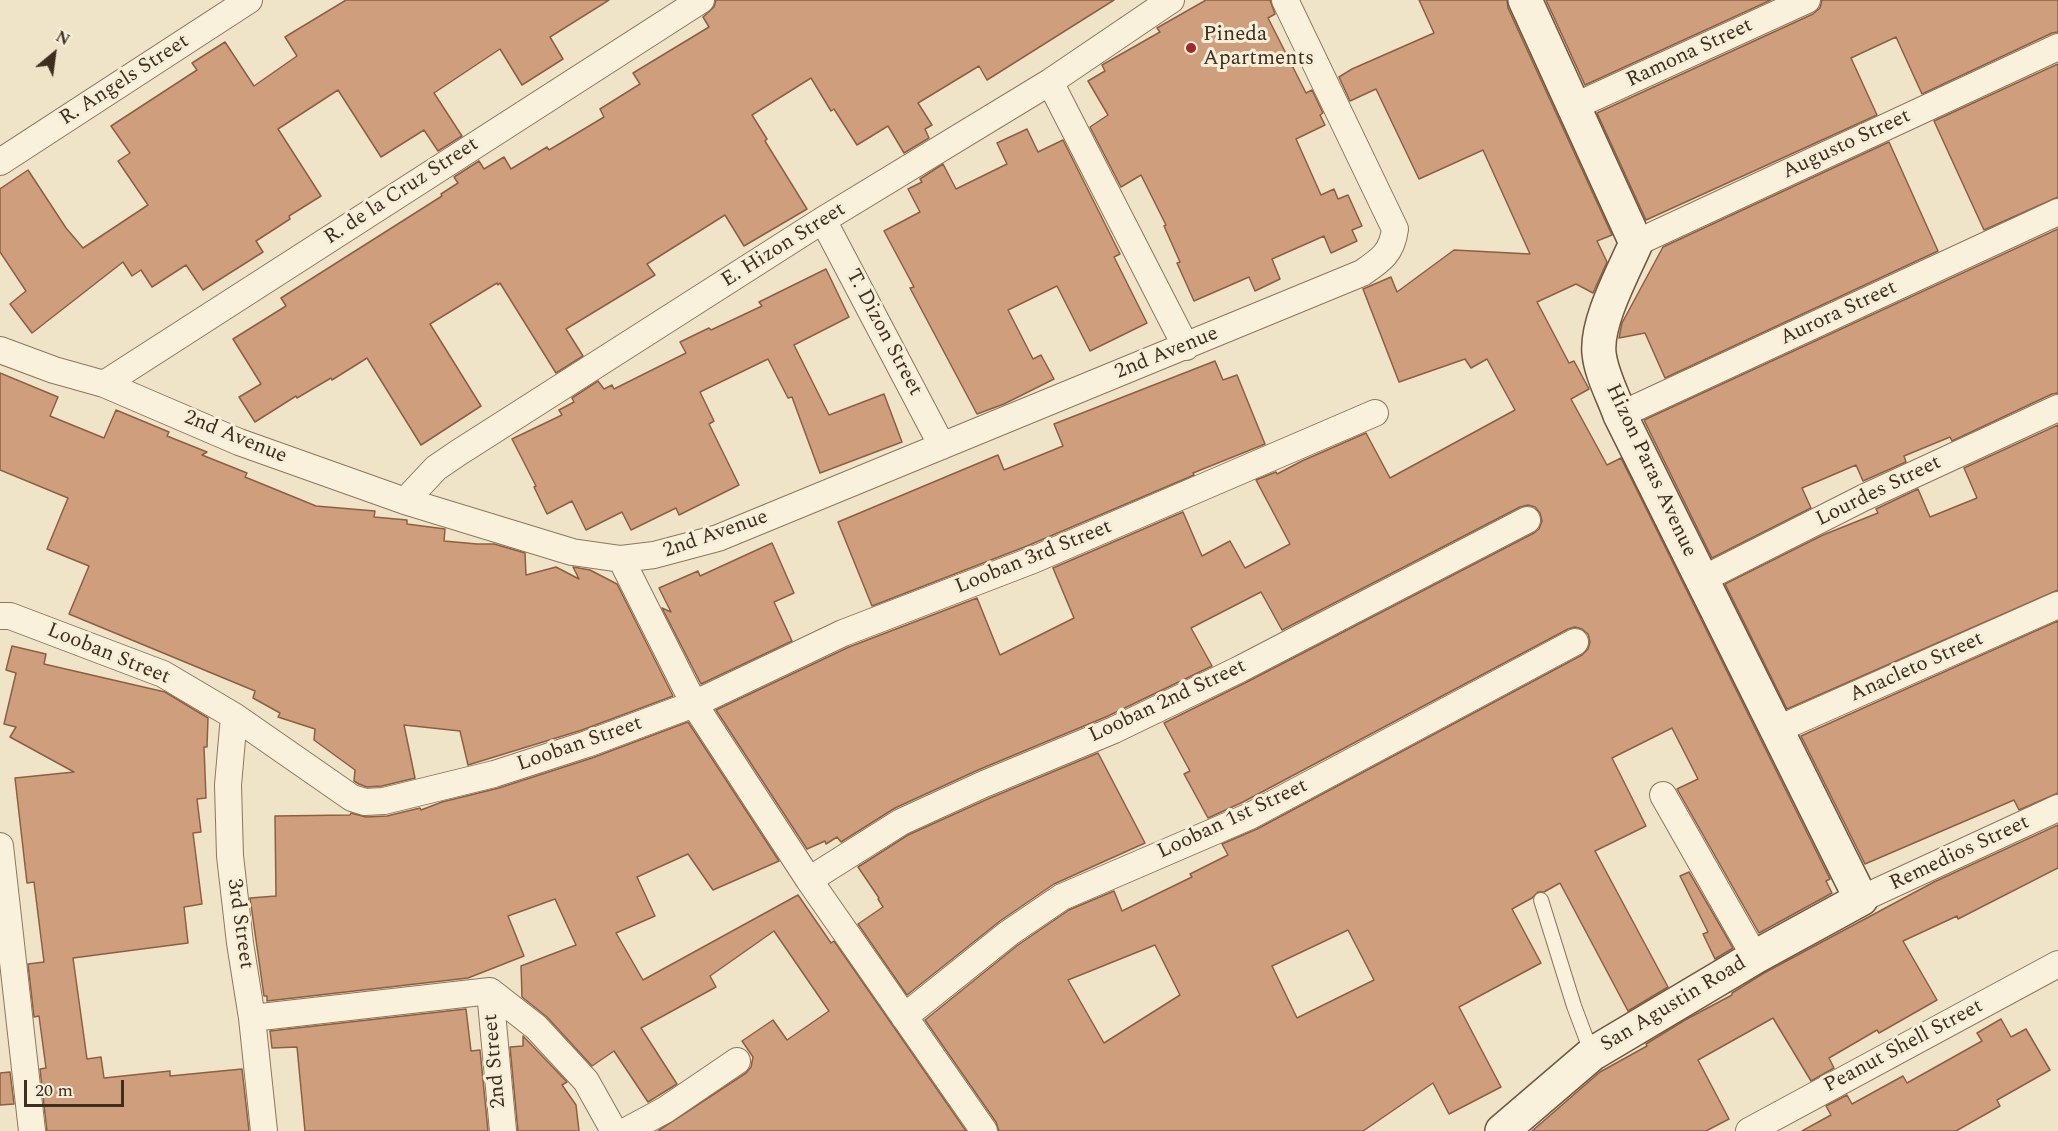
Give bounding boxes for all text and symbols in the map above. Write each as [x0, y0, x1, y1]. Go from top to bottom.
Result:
street label: Ramona Street [1623, 14, 1757, 94]
place label: Pineda Apartments [1203, 23, 1314, 73]
north arrow [24, 24, 84, 84]
text: N [51, 25, 74, 52]
street label: R. Angels Street [56, 30, 194, 132]
marker: Pineda Apartments [1184, 41, 1198, 55]
street label: Augusto Street [1779, 104, 1915, 186]
street label: R. de la Cruz Street [320, 133, 484, 251]
street label: E. Hizon Street [717, 198, 851, 294]
street label: T. Dizon Street [839, 265, 927, 401]
street label: Aurora Street [1777, 276, 1901, 352]
street label: 2nd Avenue [1112, 322, 1222, 386]
street label: Hizon Paras Avenue [1599, 380, 1701, 562]
street label: 2nd Avenue [180, 406, 290, 470]
street label: Lourdes Street [1812, 451, 1946, 533]
street label: 2nd Avenue [660, 505, 772, 565]
street label: Looban 3rd Street [952, 515, 1116, 601]
street label: Looban Street [43, 619, 173, 691]
street label: Anacleto Street [1846, 627, 1988, 709]
street label: Looban 2nd Street [1085, 655, 1251, 749]
street label: Looban Street [514, 712, 646, 778]
street label: Looban 1st Street [1154, 774, 1312, 866]
street label: Remedios Street [1886, 811, 2034, 897]
street label: 3rd Street [220, 877, 258, 971]
street label: San Agustin Road [1597, 952, 1751, 1058]
street label: Peanut Shell Street [1820, 994, 1988, 1100]
street label: 2nd Street [479, 1013, 513, 1109]
scale bar [27, 1068, 128, 1106]
text: 20 m [35, 1077, 73, 1104]

